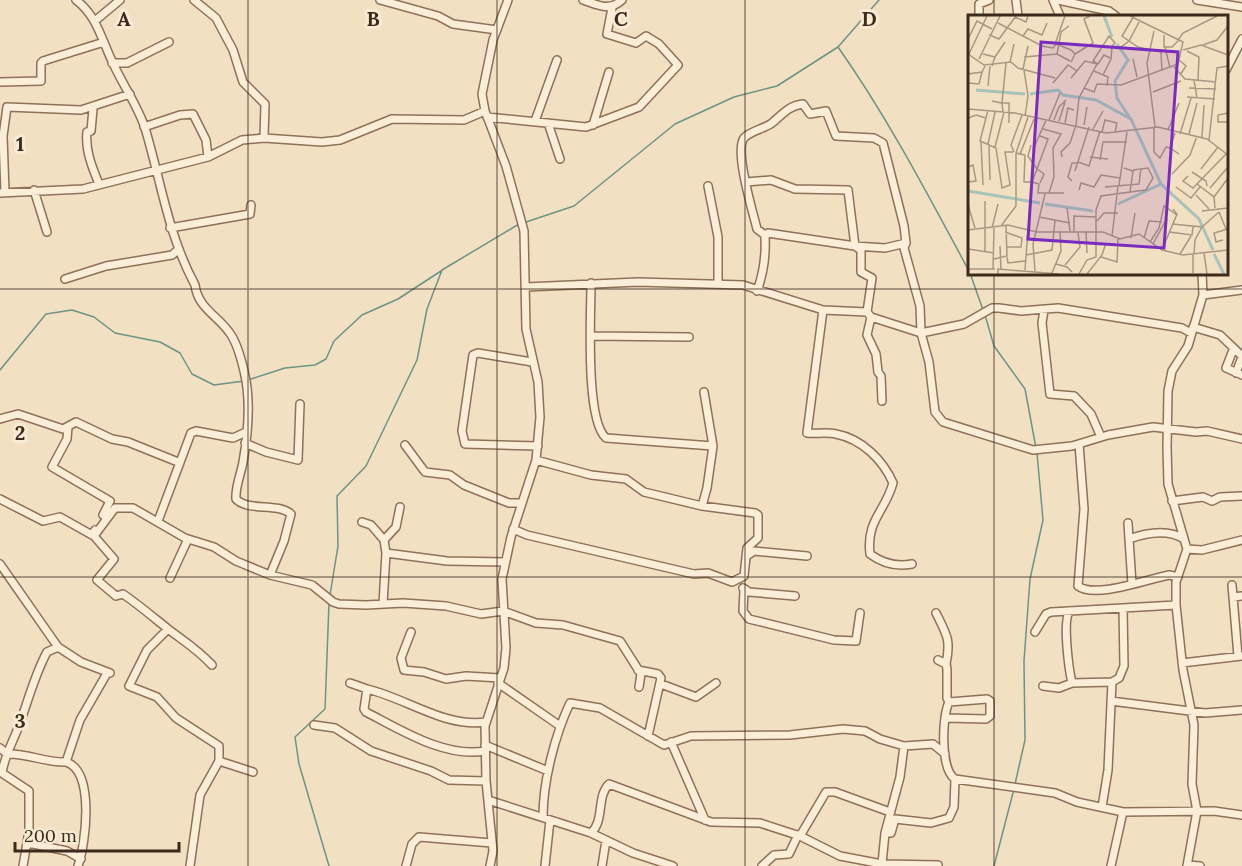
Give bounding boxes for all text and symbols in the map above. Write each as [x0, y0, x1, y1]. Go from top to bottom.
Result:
text: A [117, 6, 131, 31]
text: B [366, 6, 380, 31]
text: C [614, 6, 628, 31]
text: D [861, 6, 877, 31]
inset map [968, 15, 1227, 274]
text: 1 [16, 131, 24, 156]
text: 2 [15, 420, 25, 445]
text: 3 [14, 708, 26, 733]
scale bar [15, 815, 178, 853]
text: 200 m [24, 824, 77, 847]

